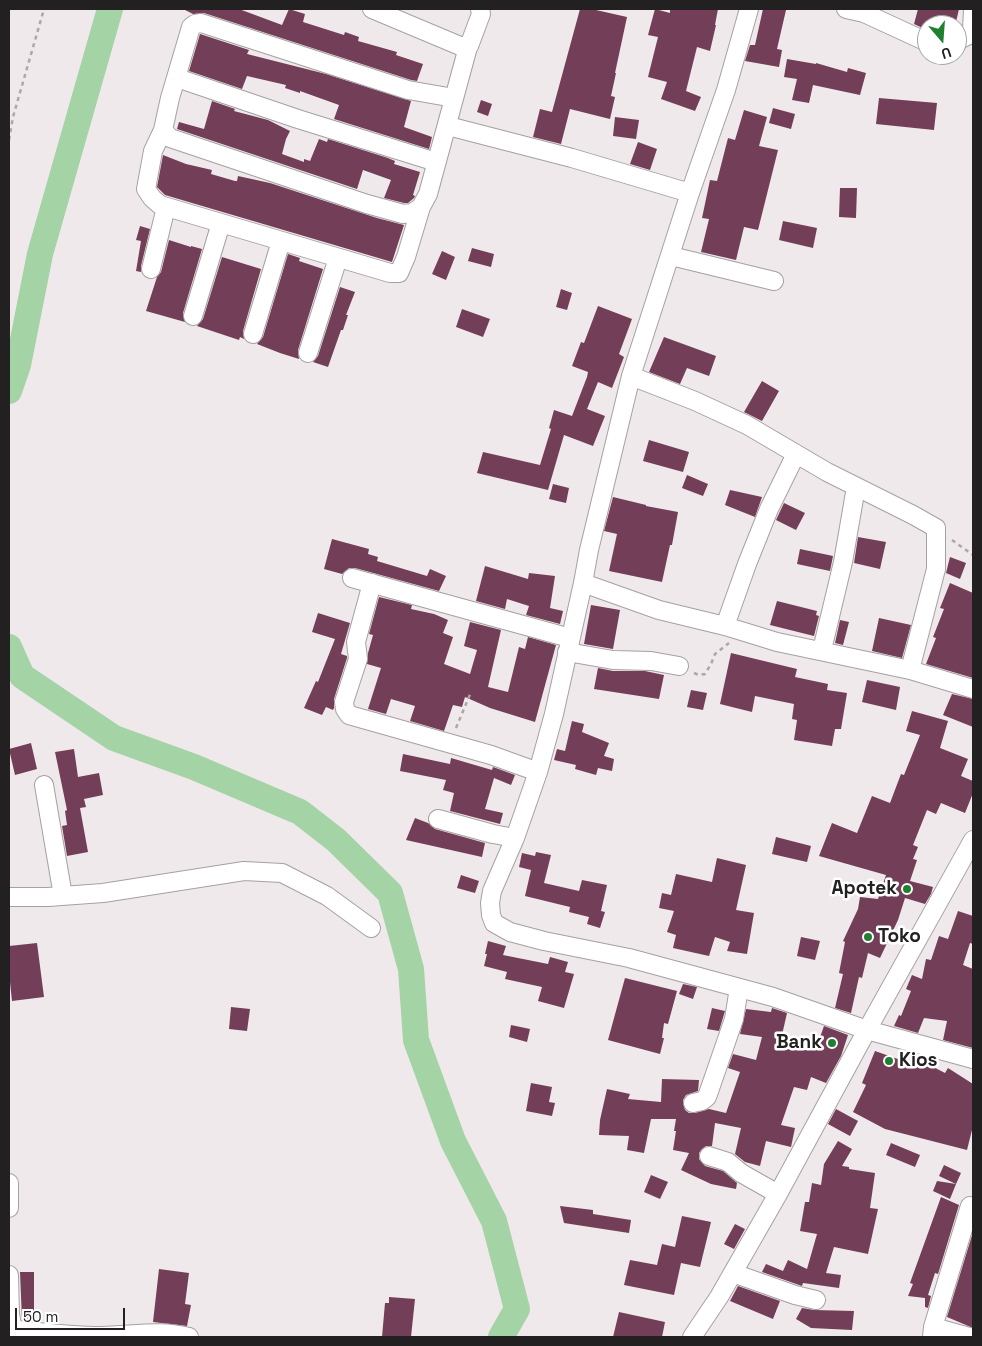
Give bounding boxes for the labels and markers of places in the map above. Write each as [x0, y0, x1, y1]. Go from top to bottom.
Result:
place label: Apotek [832, 878, 897, 900]
marker: Apotek [901, 883, 913, 895]
place label: Toko [878, 926, 921, 948]
marker: Toko [862, 931, 874, 943]
place label: Bank [776, 1032, 822, 1054]
marker: Bank [826, 1037, 838, 1049]
place label: Kios [899, 1050, 938, 1072]
marker: Kios [883, 1055, 895, 1067]

